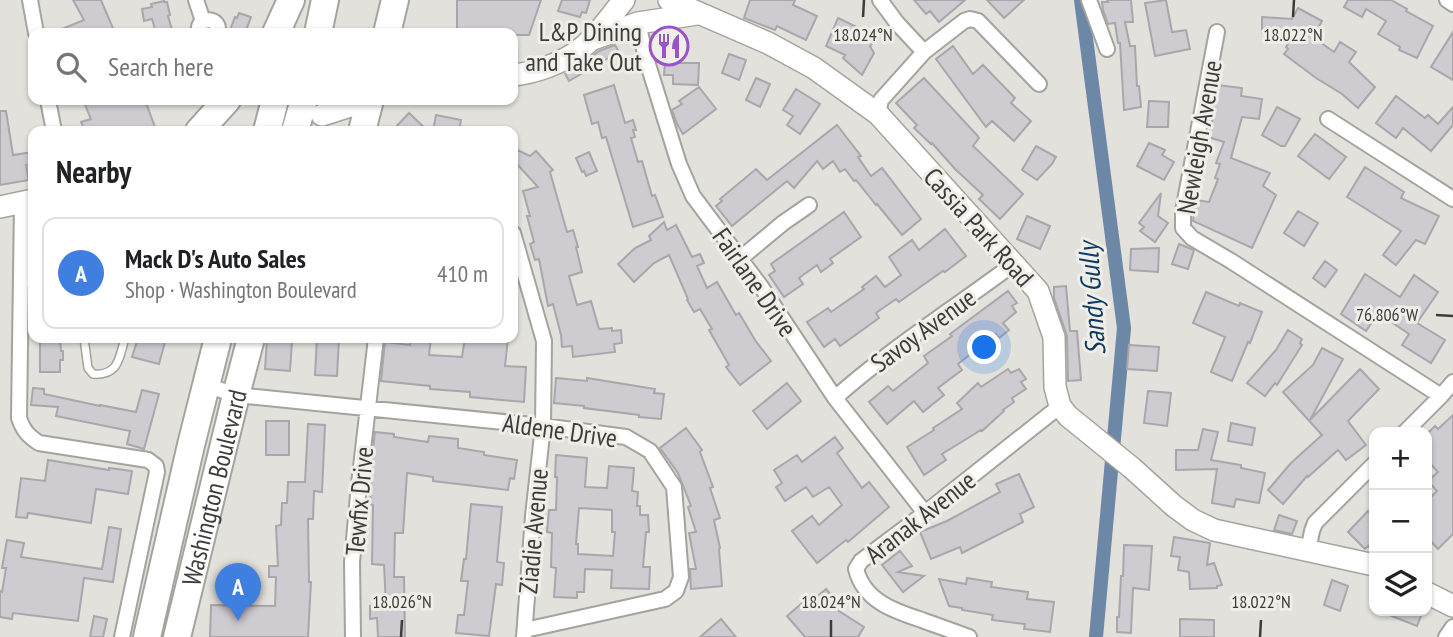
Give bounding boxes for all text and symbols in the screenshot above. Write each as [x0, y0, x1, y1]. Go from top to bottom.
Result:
place label: L&P Dining and Take Out [525, 15, 642, 78]
text: 18.024°N [833, 23, 893, 46]
text: 18.022°N [1263, 23, 1323, 46]
restaurant icon: L&P Dining and Take Out [648, 25, 690, 67]
search box [28, 28, 518, 105]
icon: search [52, 48, 90, 86]
text: Search here [108, 50, 214, 83]
street label: Newleigh Avenue [1169, 58, 1229, 216]
text: Nearby [56, 152, 131, 191]
street label: Cassia Park Road [917, 161, 1041, 293]
street label: Fairlane Drive [706, 221, 804, 343]
water label: Sandy Gully [1068, 238, 1113, 357]
text: Mack D's Auto Sales [125, 242, 306, 275]
text: A [75, 259, 87, 288]
text: 410 m [437, 259, 488, 288]
text: Shop · Washington Boulevard [125, 275, 357, 304]
street label: Savoy Avenue [864, 281, 982, 379]
text: 76.806°W [1356, 303, 1418, 326]
your location [967, 330, 1001, 364]
street label: Washington Boulevard [174, 386, 253, 589]
street label: Aldene Drive [501, 406, 619, 454]
map controls [1369, 427, 1432, 616]
button: + [1369, 427, 1432, 490]
street label: Tewfix Drive [338, 445, 380, 557]
street label: Aranak Avenue [858, 463, 982, 571]
street label: Ziadie Avenue [511, 467, 555, 595]
button: − [1369, 490, 1432, 553]
button: layers [1369, 553, 1432, 616]
pin: A [215, 563, 261, 621]
text: 18.026°N [372, 590, 432, 613]
text: 18.024°N [801, 590, 861, 613]
text: 18.022°N [1231, 590, 1291, 613]

